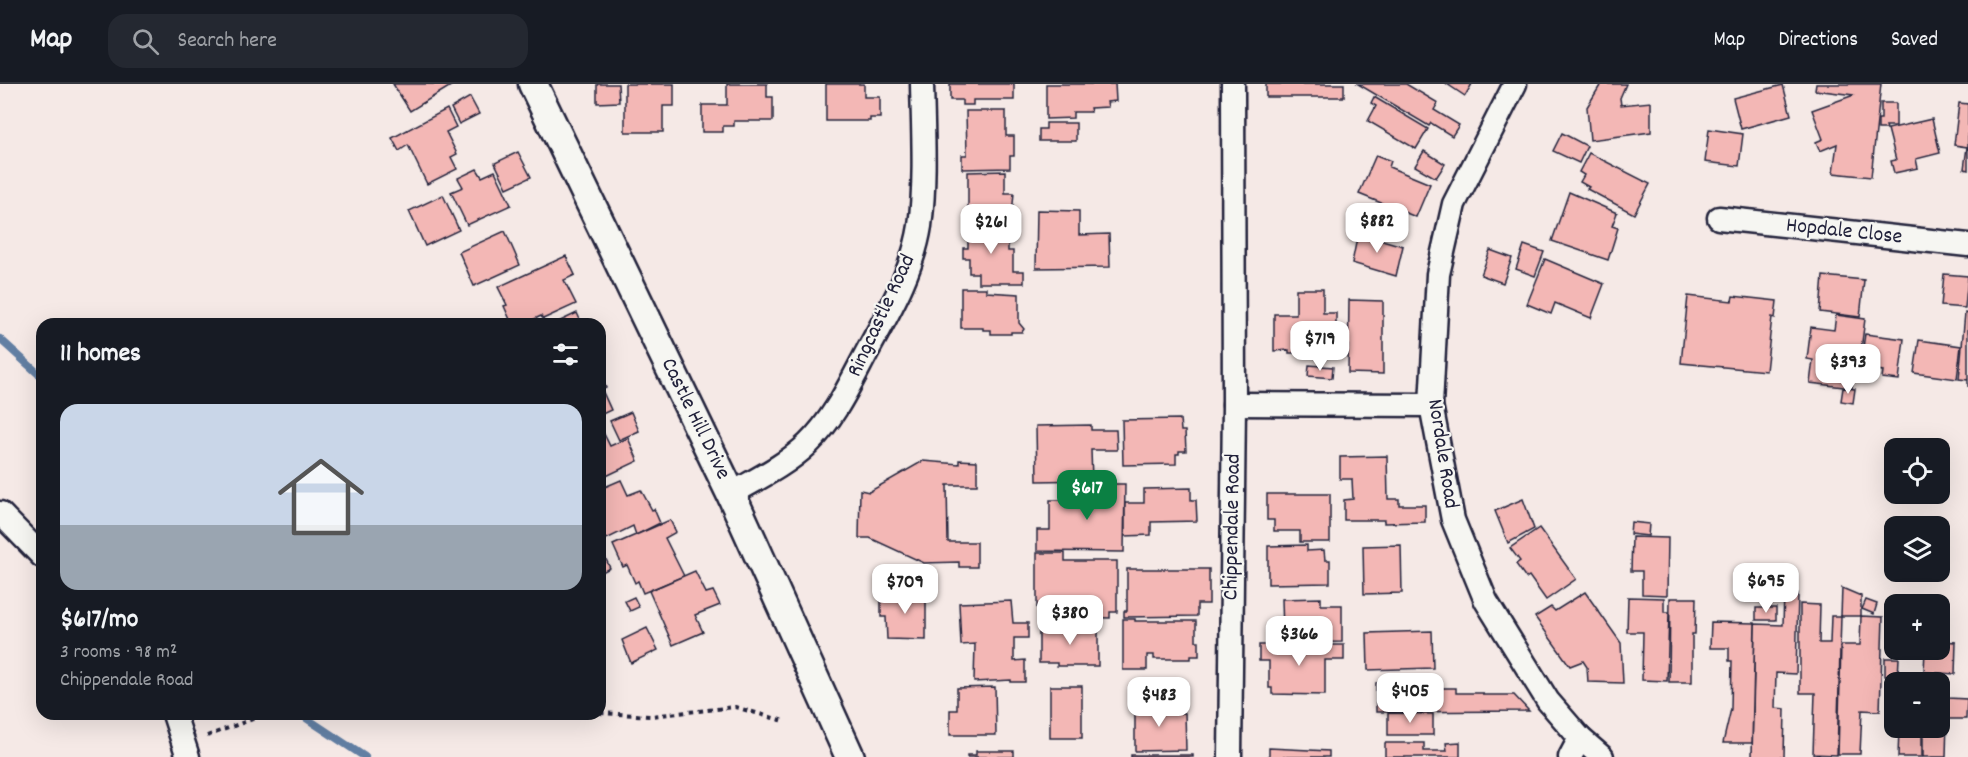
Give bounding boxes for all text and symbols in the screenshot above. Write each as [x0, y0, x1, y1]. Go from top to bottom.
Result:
search box [108, 14, 528, 68]
text: Map [30, 21, 72, 61]
icon: search [129, 25, 162, 58]
text: Search here [177, 26, 277, 57]
text: Map [1714, 26, 1745, 56]
text: Directions [1778, 26, 1858, 56]
text: Saved [1891, 26, 1938, 56]
pin: $882 [1341, 203, 1413, 254]
pin: $261 [955, 204, 1027, 255]
text: $882 [1360, 208, 1394, 236]
text: $261 [974, 209, 1008, 237]
street label: Hopdale Close [1784, 210, 1904, 254]
street label: Ringcastle Road [840, 250, 924, 382]
pin: $719 [1284, 321, 1356, 372]
text: $719 [1304, 326, 1336, 354]
text: 11 homes [60, 336, 141, 373]
icon: filters [549, 338, 582, 371]
pin: $393 [1812, 344, 1884, 395]
text: $393 [1829, 349, 1867, 377]
street label: Castle Hill Drive [652, 353, 738, 485]
street label: Nordale Road [1418, 397, 1466, 511]
map controls [1884, 438, 1950, 738]
button: locate [1884, 438, 1950, 504]
icon: home [267, 443, 375, 551]
street label: Chippendale Road [1216, 453, 1250, 601]
pin: $617 [1051, 470, 1123, 521]
text: $617 [1071, 475, 1103, 503]
button: layers [1884, 516, 1950, 582]
pin: $695 [1730, 563, 1802, 614]
pin: $709 [869, 564, 941, 615]
text: $695 [1747, 568, 1785, 596]
text: $709 [886, 569, 924, 597]
button: + [1884, 594, 1950, 660]
pin: $380 [1034, 595, 1106, 646]
text: $380 [1051, 600, 1089, 628]
text: $617/mo [60, 602, 138, 639]
pin: $366 [1263, 616, 1335, 667]
text: $366 [1280, 621, 1318, 649]
text: 3 rooms · 98 m² [60, 639, 177, 667]
text: Chippendale Road [60, 667, 193, 695]
button: − [1884, 672, 1950, 738]
pin: $405 [1374, 673, 1446, 724]
pin: $483 [1123, 677, 1195, 728]
text: $405 [1391, 678, 1429, 706]
text: $483 [1141, 682, 1177, 710]

